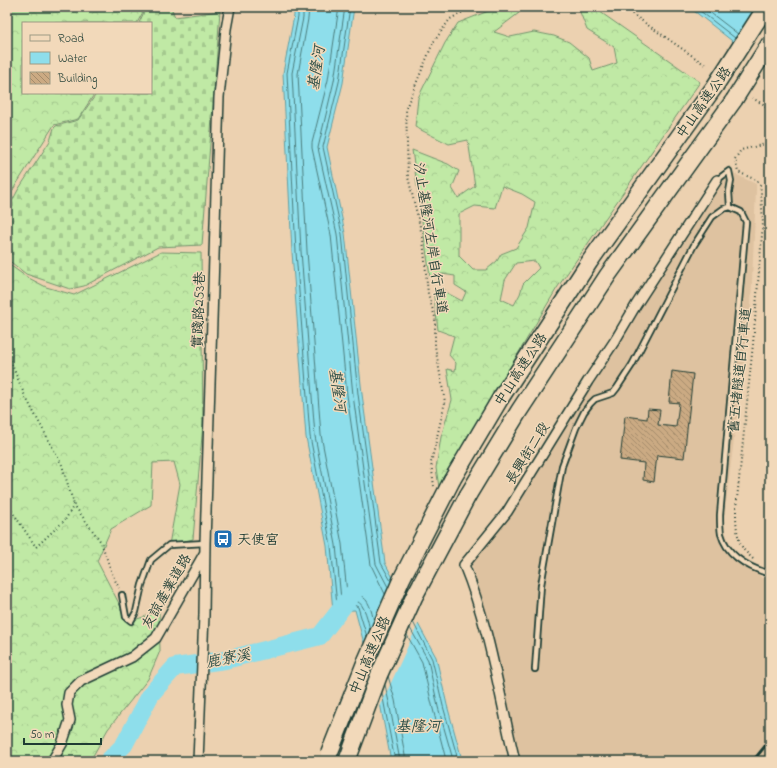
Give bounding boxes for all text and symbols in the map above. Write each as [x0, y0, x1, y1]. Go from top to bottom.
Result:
legend [22, 22, 152, 94]
text: Road [58, 30, 84, 48]
water label: 基隆河 [303, 41, 332, 92]
text: Water [58, 50, 87, 68]
street label: 中山高速公路 [672, 62, 737, 143]
text: Building [57, 70, 97, 89]
street label: 汐止基隆河左岸自行車道 [407, 161, 452, 316]
street label: 實踐路253巷 [188, 270, 211, 349]
street label: 舊五堵隧道自行車道 [723, 306, 758, 434]
street label: 中山高速公路 [490, 329, 553, 411]
water label: 基隆河 [323, 366, 351, 417]
street label: 長興街二段 [501, 419, 556, 489]
bus stop icon: 天使宮 [212, 528, 234, 550]
place label: 天使宮 [237, 530, 279, 551]
street label: 友諒產業道路 [137, 550, 197, 633]
street label: 中山高速公路 [344, 613, 396, 698]
water label: 鹿寮溪 [204, 644, 253, 674]
water label: 基隆河 [395, 716, 443, 738]
scale bar [24, 720, 101, 746]
text: 50 m [30, 726, 54, 744]

